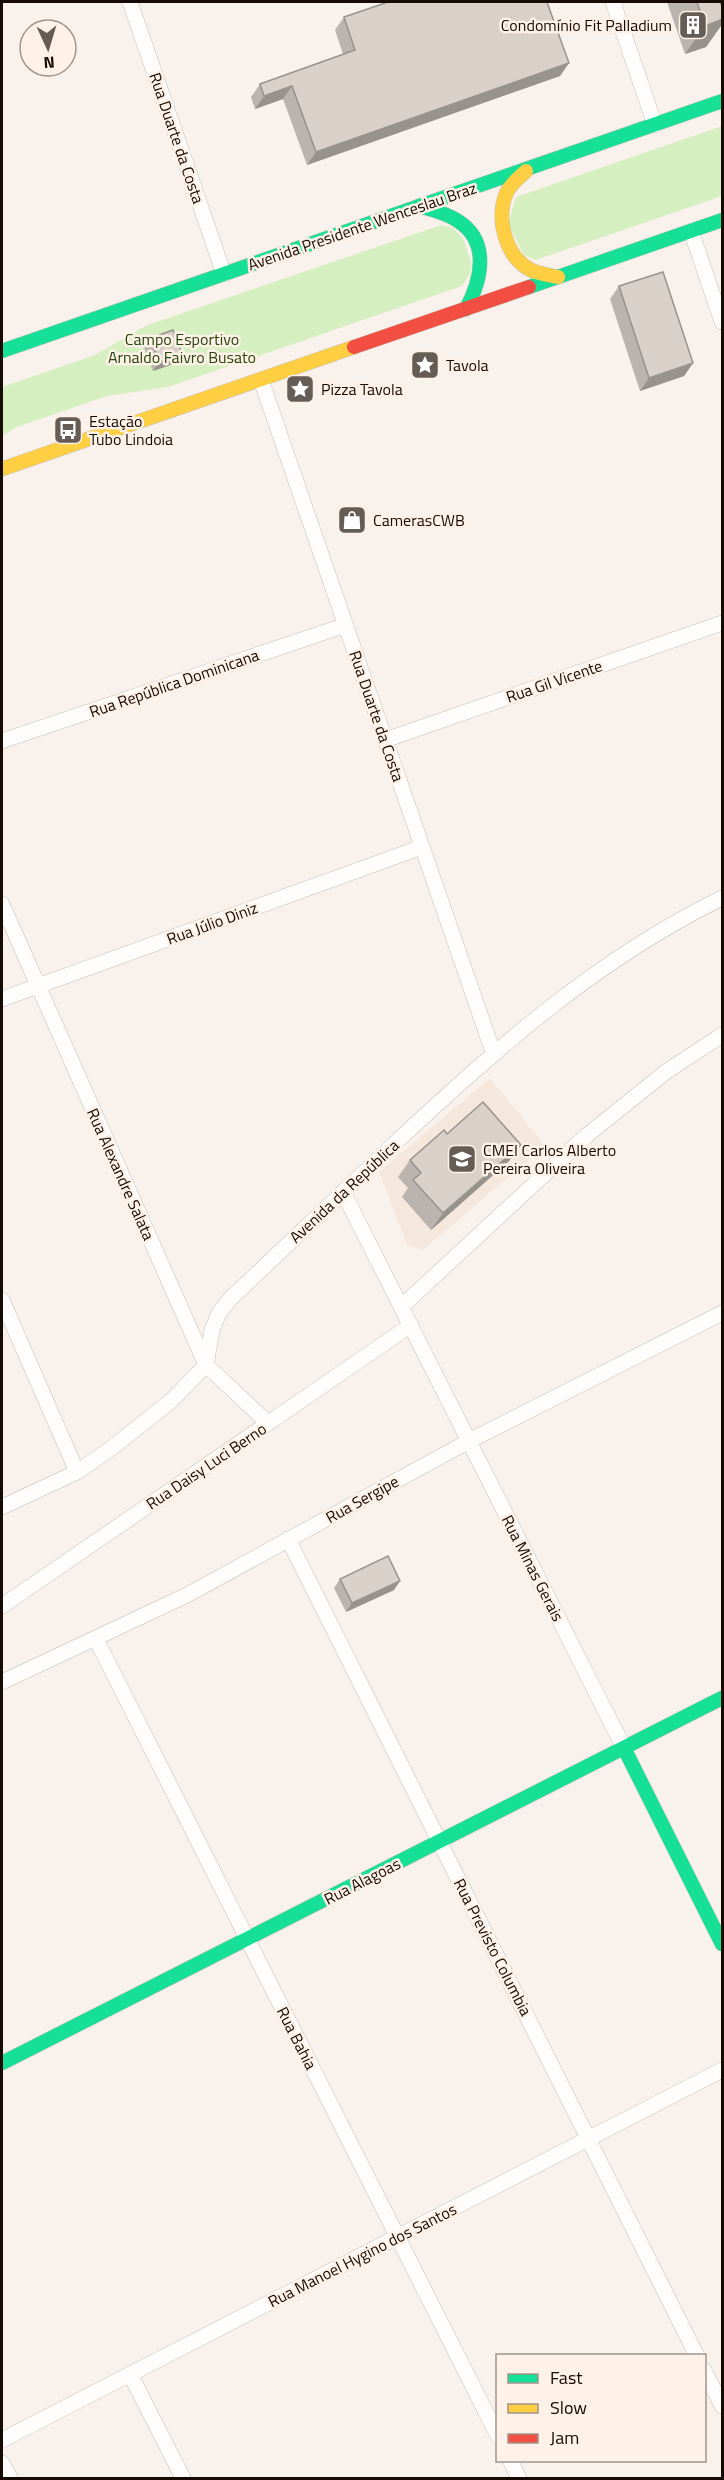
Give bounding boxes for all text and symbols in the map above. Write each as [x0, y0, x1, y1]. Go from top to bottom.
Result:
building icon: Condomínio Fit Palladium [677, 9, 709, 41]
place label: Condomínio Fit Palladium [501, 13, 672, 37]
north arrow [18, 18, 78, 78]
text: N [43, 51, 55, 75]
street label: Rua Duarte da Costa [143, 69, 211, 207]
street label: Avenida Presidente Wenceslau Braz [244, 176, 480, 276]
park label: Campo Esportivo Arnaldo Faivro Busato [108, 327, 256, 369]
place icon: Tavola [409, 349, 441, 381]
place label: Tavola [446, 353, 489, 377]
place icon: Pizza Tavola [284, 373, 316, 405]
place label: Pizza Tavola [321, 377, 403, 401]
place label: Estação Tubo Lindoia [89, 409, 173, 451]
bus stop icon: Estação Tubo Lindoia [52, 414, 84, 446]
shop icon: CamerasCWB [336, 504, 368, 536]
place label: CamerasCWB [373, 508, 465, 532]
street label: Rua República Dominicana [86, 643, 262, 723]
street label: Rua Duarte da Costa [343, 647, 411, 785]
street label: Rua Gil Vicente [503, 653, 605, 709]
street label: Rua Júlio Diniz [163, 895, 261, 951]
street label: Rua Alexandre Salata [81, 1104, 161, 1244]
street label: Avenida da República [284, 1134, 404, 1248]
place label: CMEI Carlos Alberto Pereira Oliveira [483, 1138, 616, 1180]
school or university icon: CMEI Carlos Alberto Pereira Oliveira [446, 1143, 478, 1175]
street label: Rua Daisy Luci Berno [141, 1417, 271, 1515]
street label: Rua Sergipe [321, 1469, 403, 1529]
street label: Rua Minas Gerais [496, 1511, 570, 1625]
street label: Rua Alagoas [319, 1851, 405, 1911]
street label: Rua Previsto Columbia [448, 1874, 538, 2020]
street label: Rua Bahia [271, 2002, 323, 2074]
street label: Rua Manoel Hygino dos Santos [263, 2197, 461, 2313]
legend [496, 2354, 706, 2462]
text: Fast [550, 2364, 583, 2391]
text: Slow [550, 2394, 587, 2421]
text: Jam [550, 2424, 579, 2451]

